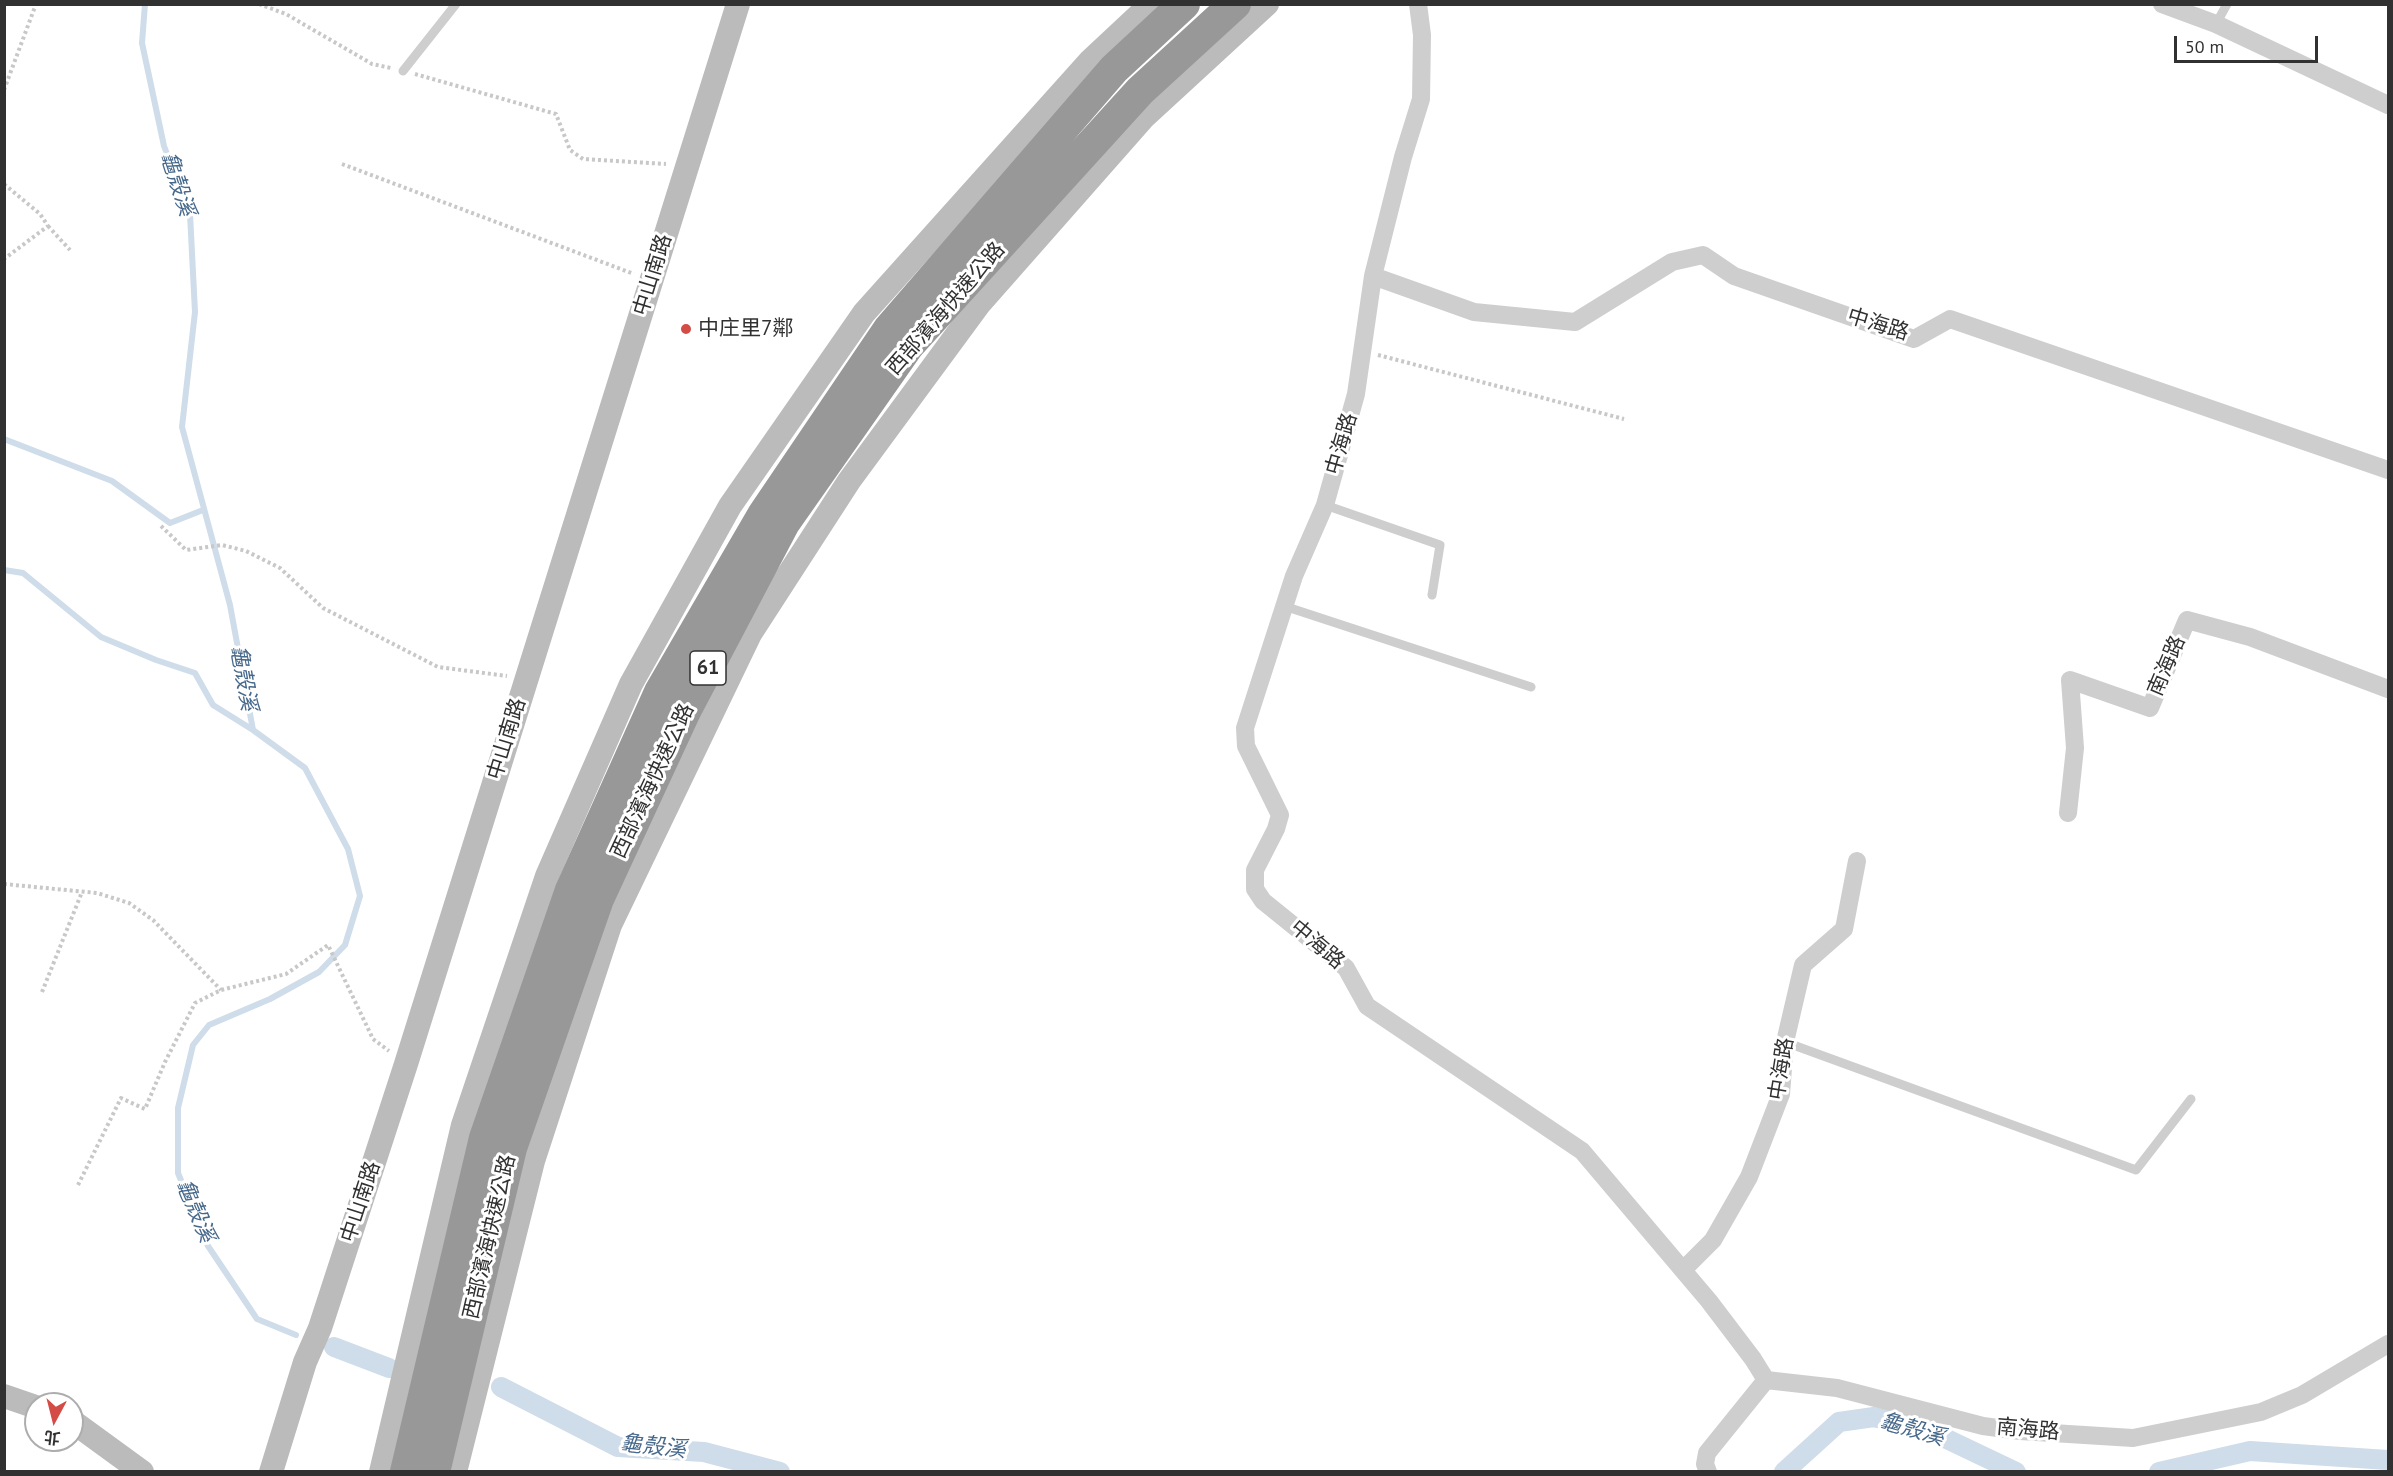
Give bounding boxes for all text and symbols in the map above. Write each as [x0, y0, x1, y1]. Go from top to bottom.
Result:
scale bar [2177, 24, 2321, 62]
text: 50 m [2185, 35, 2224, 58]
water label: 龜殼溪 [154, 149, 200, 219]
street label: 中山南路 [629, 231, 677, 319]
street label: 西部濱海快速公路 [881, 237, 1011, 381]
street label: 中海路 [1844, 304, 1912, 346]
place label: 中庄里7鄰 [698, 316, 793, 342]
marker: 中庄里7鄰 [679, 322, 693, 336]
street label: 中海路 [1321, 410, 1363, 478]
street label: 南海路 [2143, 632, 2191, 700]
water label: 龜殼溪 [224, 643, 262, 713]
road number: 61 [690, 651, 726, 685]
street label: 中山南路 [483, 695, 531, 783]
street label: 西部濱海快速公路 [606, 700, 700, 862]
street label: 中海路 [1285, 915, 1349, 975]
street label: 中海路 [1765, 1036, 1799, 1102]
street label: 西部濱海快速公路 [459, 1152, 521, 1322]
street label: 中山南路 [336, 1158, 386, 1246]
water label: 龜殼溪 [170, 1175, 220, 1247]
north arrow [24, 1392, 84, 1452]
water label: 龜殼溪 [1877, 1408, 1947, 1452]
street label: 南海路 [1996, 1415, 2060, 1445]
text: 北 [43, 1427, 61, 1449]
water label: 龜殼溪 [619, 1430, 687, 1464]

